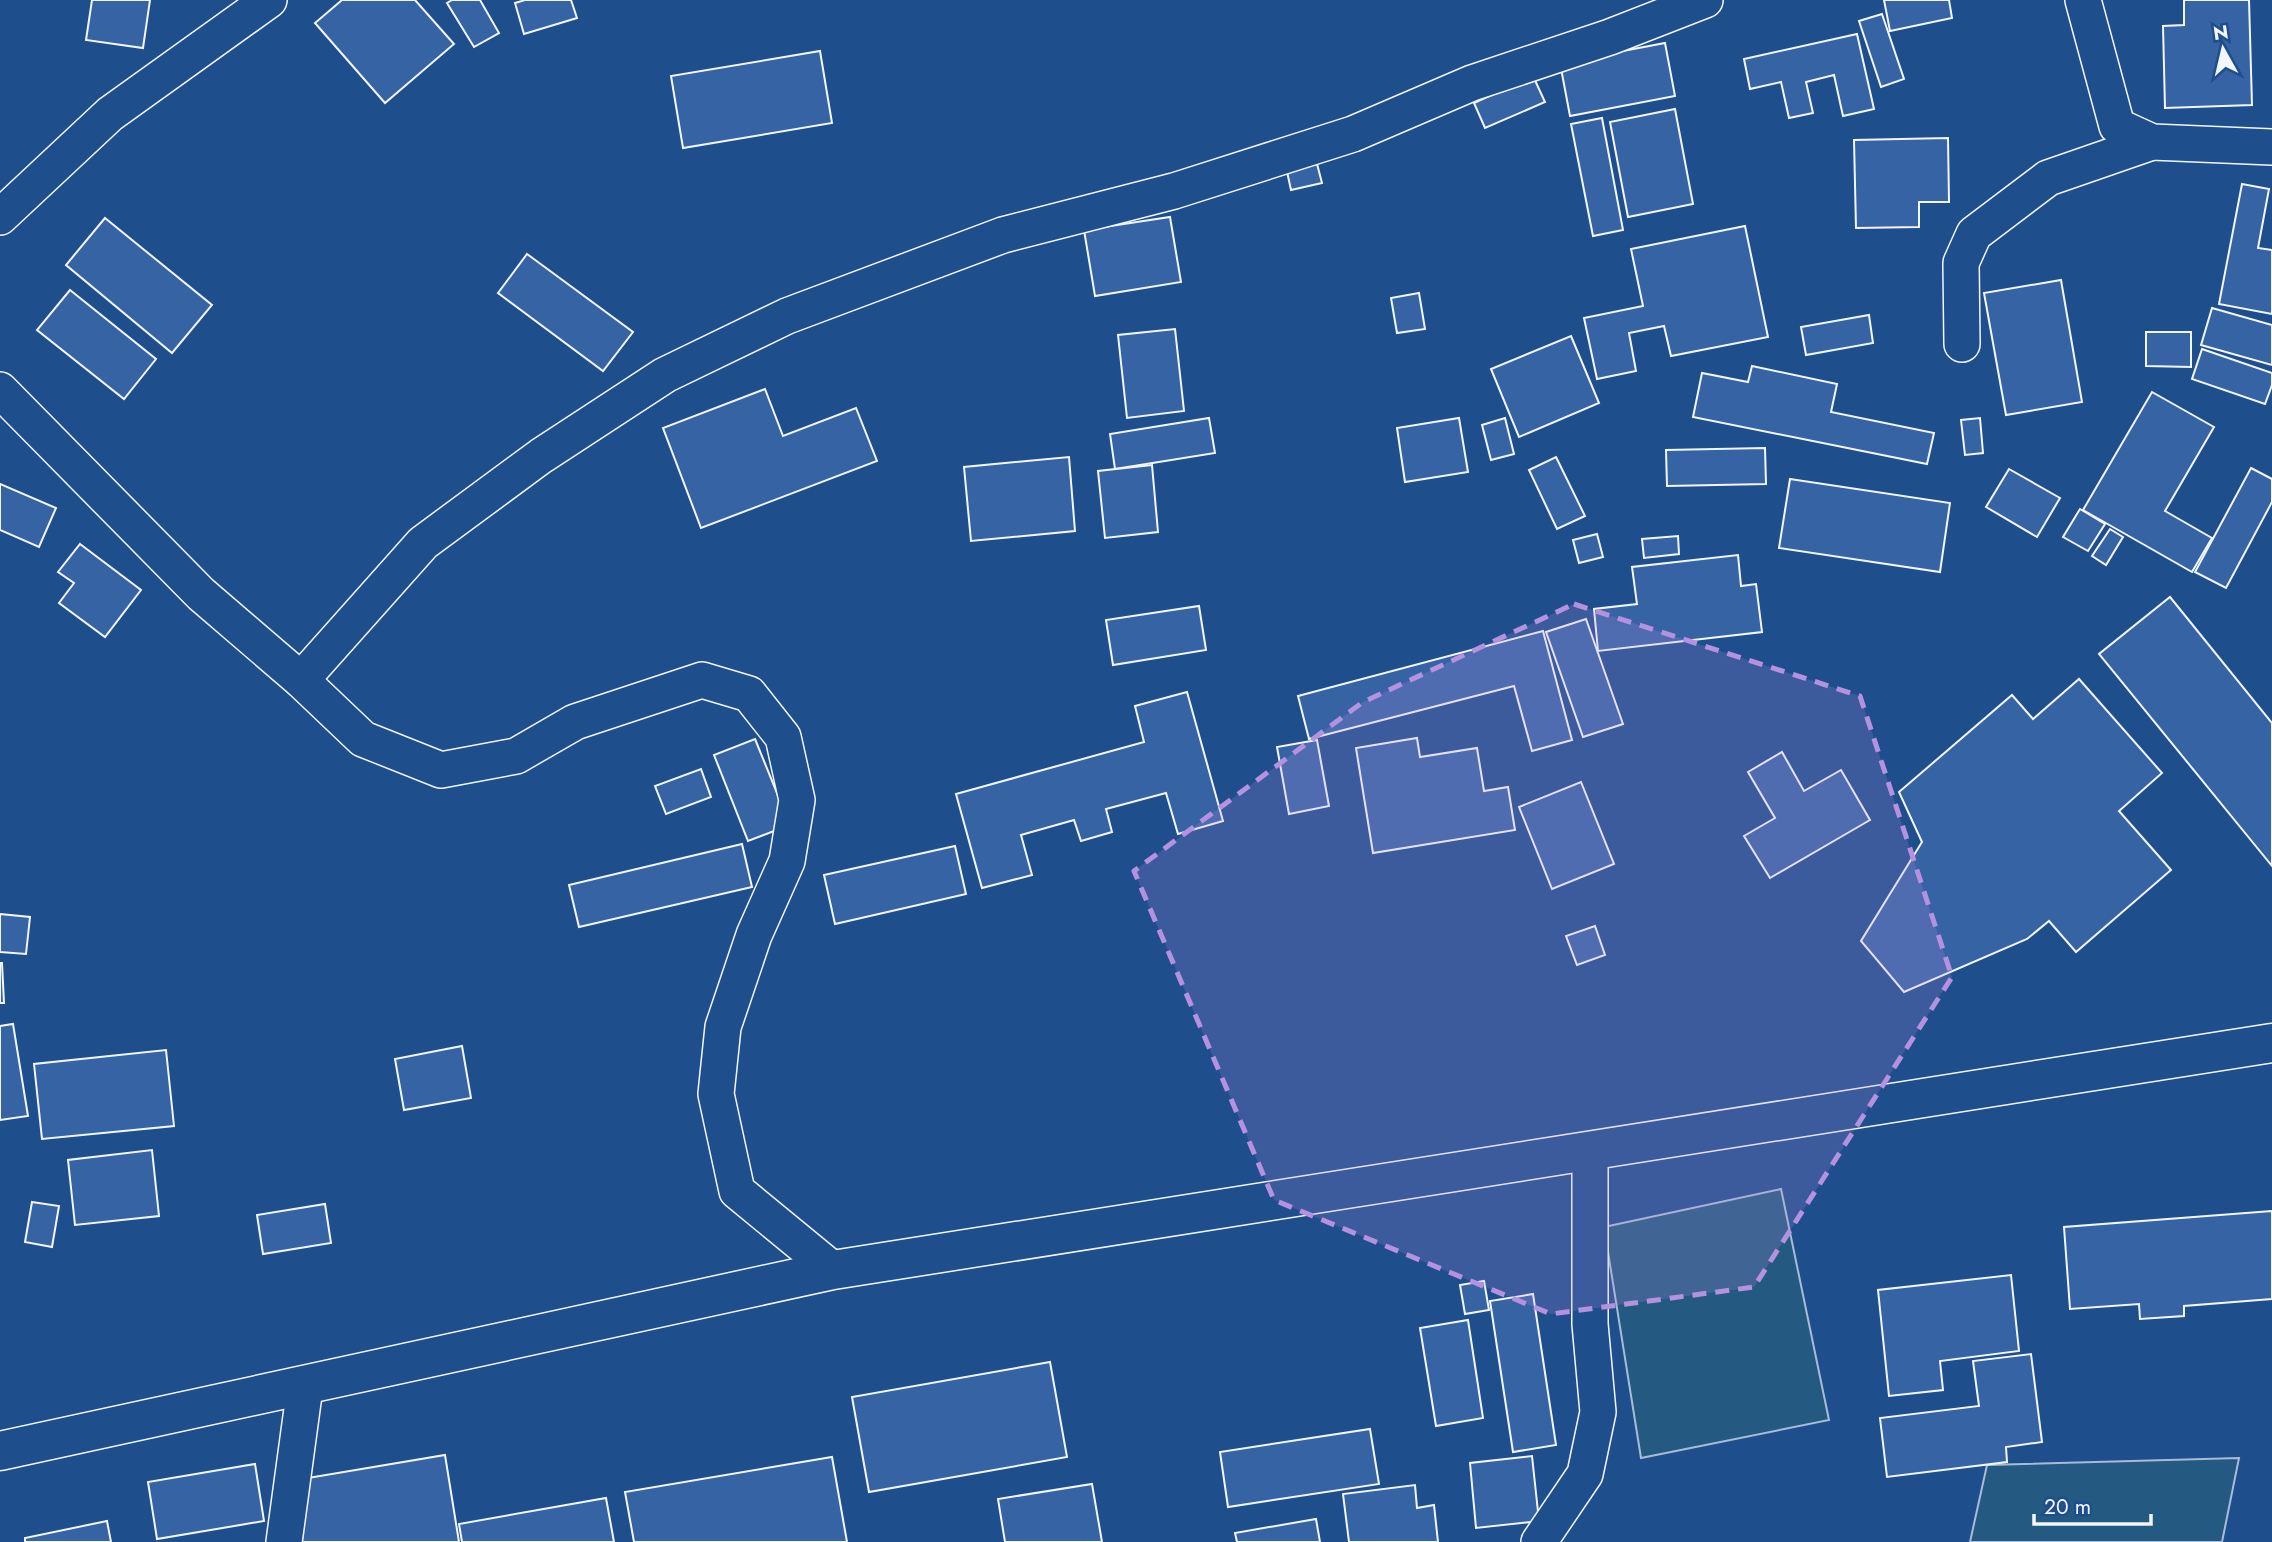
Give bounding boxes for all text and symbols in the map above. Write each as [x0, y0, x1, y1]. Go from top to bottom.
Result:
north arrow [2188, 14, 2258, 84]
text: N [2211, 18, 2230, 47]
scale bar [2034, 1482, 2151, 1526]
text: 20 m [2044, 1492, 2091, 1522]

